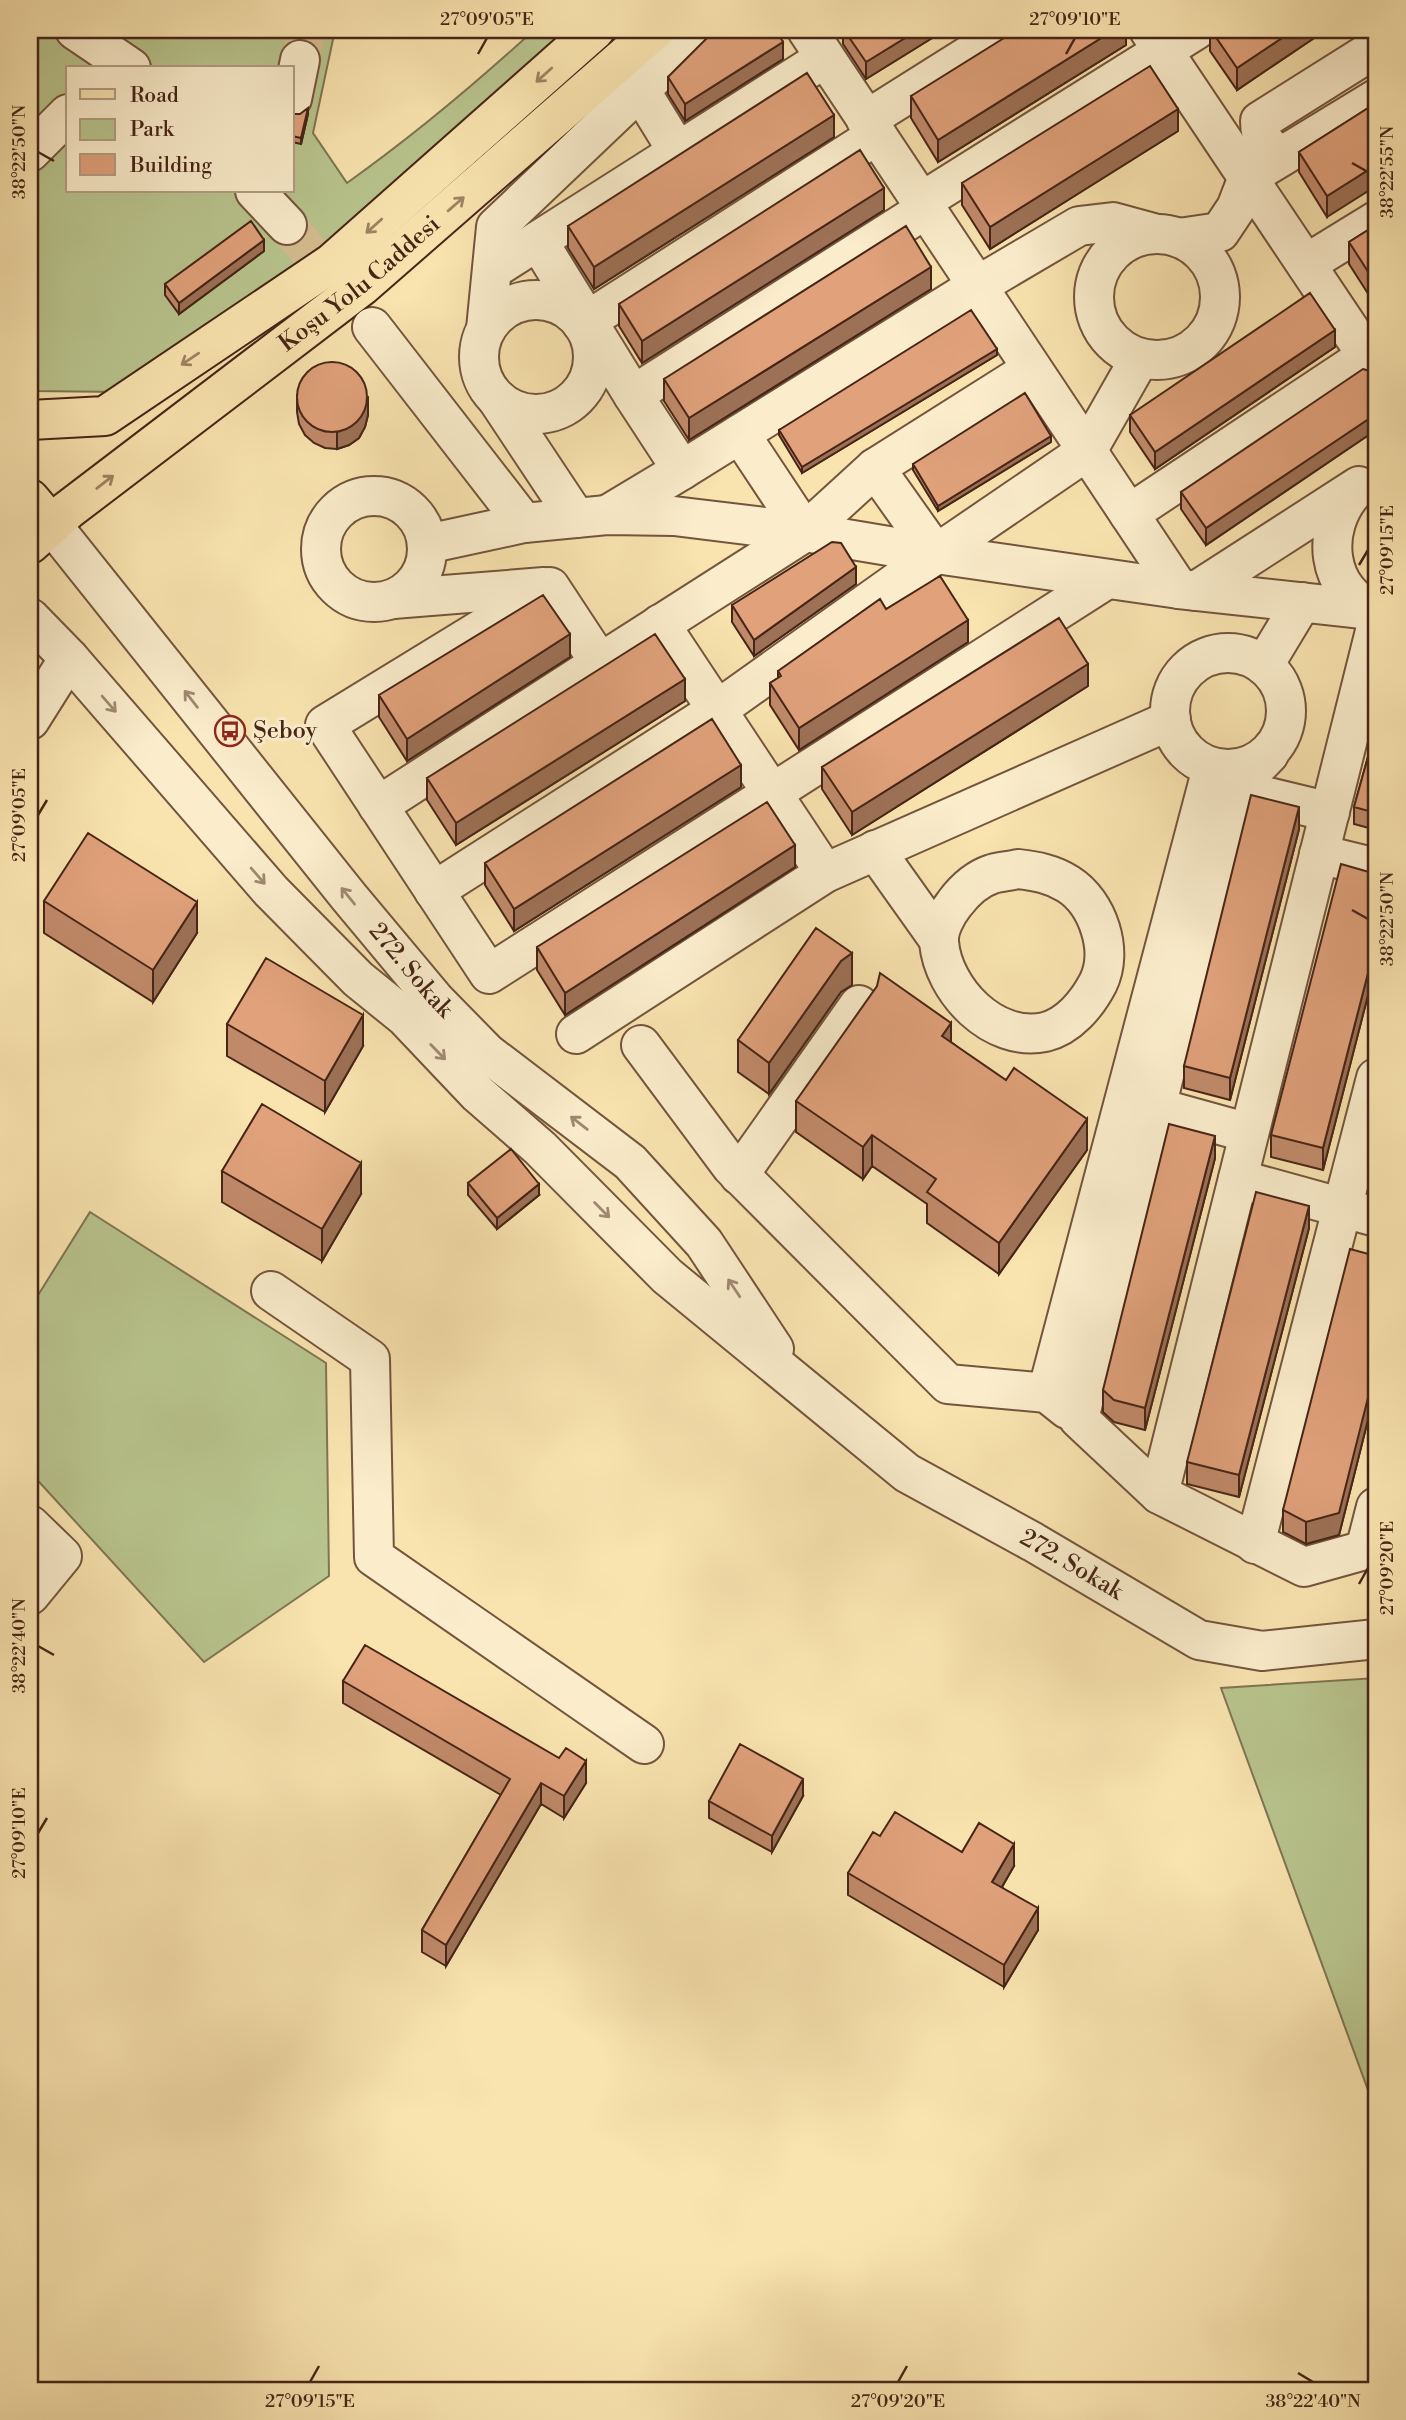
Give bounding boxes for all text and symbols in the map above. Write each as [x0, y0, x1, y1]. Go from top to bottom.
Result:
text: 27°09'05"E [440, 8, 534, 31]
text: 27°09'10"E [1029, 8, 1121, 31]
legend [66, 66, 294, 192]
one-way arrow [536, 67, 554, 83]
text: Road [130, 83, 179, 109]
text: 38°22'50"N [8, 104, 31, 199]
text: Park [130, 117, 175, 143]
text: 38°22'55"N [1376, 125, 1399, 218]
text: Building [129, 153, 212, 179]
one-way arrow [446, 196, 464, 212]
street label: Koşu Yolu Caddesi [273, 209, 447, 359]
one-way arrow [365, 218, 383, 234]
one-way arrow [181, 351, 200, 366]
one-way arrow [95, 475, 113, 490]
text: 27°09'15"E [1376, 505, 1399, 595]
one-way arrow [184, 690, 199, 708]
one-way arrow [101, 695, 117, 713]
bus stop icon: Şeboy [213, 714, 247, 748]
place label: Şeboy [253, 716, 318, 746]
text: 27°09'05"E [8, 768, 31, 862]
one-way arrow [250, 867, 266, 885]
text: 38°22'50"N [1376, 871, 1399, 966]
one-way arrow [341, 887, 356, 905]
street label: 272. Sokak [362, 917, 460, 1025]
one-way arrow [430, 1043, 447, 1060]
one-way arrow [571, 1115, 589, 1130]
one-way arrow [593, 1201, 610, 1218]
one-way arrow [727, 1279, 741, 1298]
text: 27°09'20"E [1376, 1521, 1399, 1615]
street label: 272. Sokak [1015, 1523, 1130, 1608]
text: 38°22'40"N [8, 1598, 31, 1694]
text: 27°09'10"E [8, 1787, 31, 1879]
text: 27°09'15"E [265, 2390, 355, 2413]
text: 27°09'20"E [851, 2390, 945, 2413]
text: 38°22'40"N [1265, 2390, 1361, 2413]

